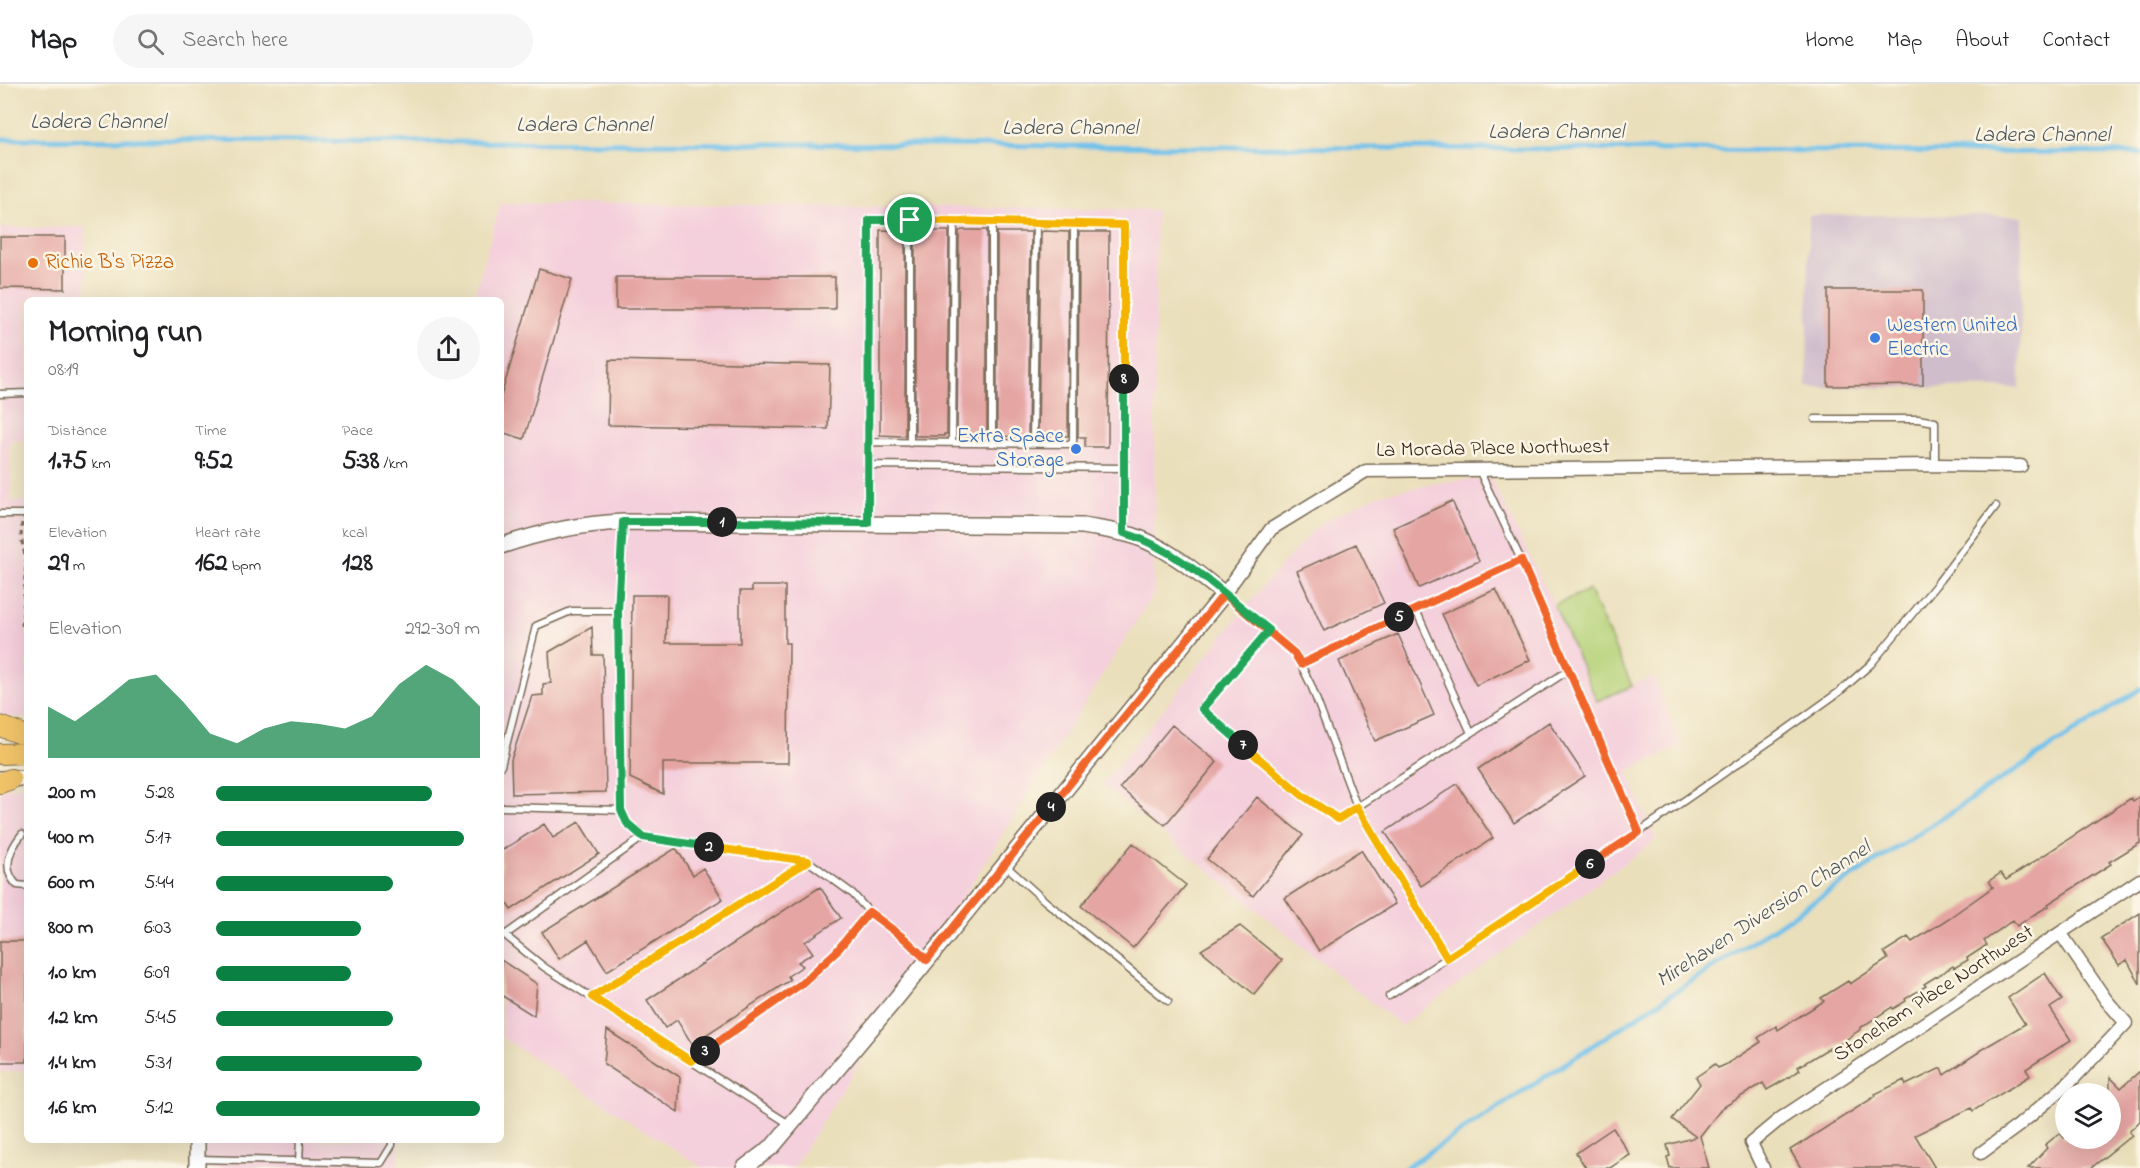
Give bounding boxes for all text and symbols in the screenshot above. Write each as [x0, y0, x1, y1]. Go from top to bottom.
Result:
search box [113, 14, 533, 68]
text: Map [30, 21, 77, 62]
icon: search [134, 25, 167, 58]
text: Search here [182, 25, 288, 57]
text: Home [1805, 26, 1854, 56]
text: Map [1887, 26, 1922, 56]
text: About [1955, 26, 2009, 56]
text: Contact [2042, 26, 2110, 56]
water label: Ladera Channel [30, 107, 168, 139]
water label: Ladera Channel [516, 110, 654, 142]
water label: Ladera Channel [1002, 113, 1140, 145]
water label: Ladera Channel [1488, 117, 1626, 149]
water label: Ladera Channel [1974, 120, 2112, 152]
pin [884, 194, 935, 245]
icon: arrive [893, 203, 926, 236]
place label: Richie B's Pizza [45, 248, 174, 278]
marker: Richie B's Pizza [26, 256, 40, 270]
text: Morning run [48, 309, 202, 357]
place label: Western United Electric [1887, 311, 2018, 365]
button: share [417, 317, 480, 380]
marker: Western United Electric [1868, 331, 1882, 345]
text: 08:19 [48, 356, 78, 385]
pin: 8 [1109, 364, 1139, 394]
text: 8 [1121, 367, 1127, 391]
text: Distance [48, 419, 107, 443]
text: Time [195, 419, 227, 443]
text: Pace [342, 419, 373, 443]
place label: Extra Space Storage [957, 422, 1065, 478]
street label: La Morada Place Northwest [1376, 432, 1610, 466]
marker: Extra Space Storage [1069, 442, 1083, 456]
text: 1.75 [48, 443, 87, 481]
text: 9:52 [195, 443, 233, 481]
text: 5:38 [342, 443, 380, 481]
text: km [87, 452, 111, 476]
text: /km [380, 452, 408, 476]
pin: 1 [707, 507, 737, 537]
text: 1 [719, 510, 725, 534]
text: Elevation [48, 521, 107, 545]
text: Heart rate [195, 521, 261, 545]
text: kcal [342, 521, 367, 545]
text: 29 [48, 545, 69, 583]
text: 162 [195, 545, 228, 583]
text: 128 [342, 545, 373, 583]
text: m [69, 554, 85, 578]
text: bpm [228, 554, 261, 578]
pin: 5 [1384, 602, 1414, 632]
text: 5 [1394, 605, 1404, 629]
text: Elevation [48, 615, 122, 644]
text: 292–309 m [405, 615, 480, 644]
pin: 7 [1228, 730, 1258, 760]
text: 7 [1240, 733, 1246, 757]
text: 200 m [48, 779, 96, 808]
text: 5:28 [144, 779, 175, 808]
pin: 4 [1036, 792, 1066, 822]
text: 4 [1048, 795, 1054, 819]
text: 400 m [48, 824, 94, 853]
text: 5:17 [144, 824, 172, 853]
pin: 2 [694, 832, 724, 862]
water label: Mirehaven Diversion Channel [1650, 832, 1880, 997]
text: 2 [705, 835, 713, 859]
pin: 6 [1575, 849, 1605, 879]
text: 6 [1586, 852, 1594, 876]
text: 600 m [48, 869, 95, 898]
text: 5:44 [144, 869, 174, 898]
text: 800 m [48, 914, 93, 943]
text: 6:03 [144, 914, 171, 943]
street label: Stoneham Place Northwest [1828, 918, 2040, 1070]
text: 1.0 km [48, 959, 96, 988]
text: 6:09 [144, 959, 169, 988]
text: 1.2 km [48, 1004, 98, 1033]
text: 5:45 [144, 1004, 177, 1033]
pin: 3 [690, 1036, 720, 1066]
text: 3 [702, 1039, 708, 1063]
text: 1.4 km [48, 1049, 96, 1078]
text: 5:31 [144, 1049, 172, 1078]
map controls [2055, 1083, 2121, 1149]
button: layers [2055, 1083, 2121, 1149]
text: 1.6 km [48, 1094, 97, 1123]
text: 5:12 [144, 1094, 173, 1123]

